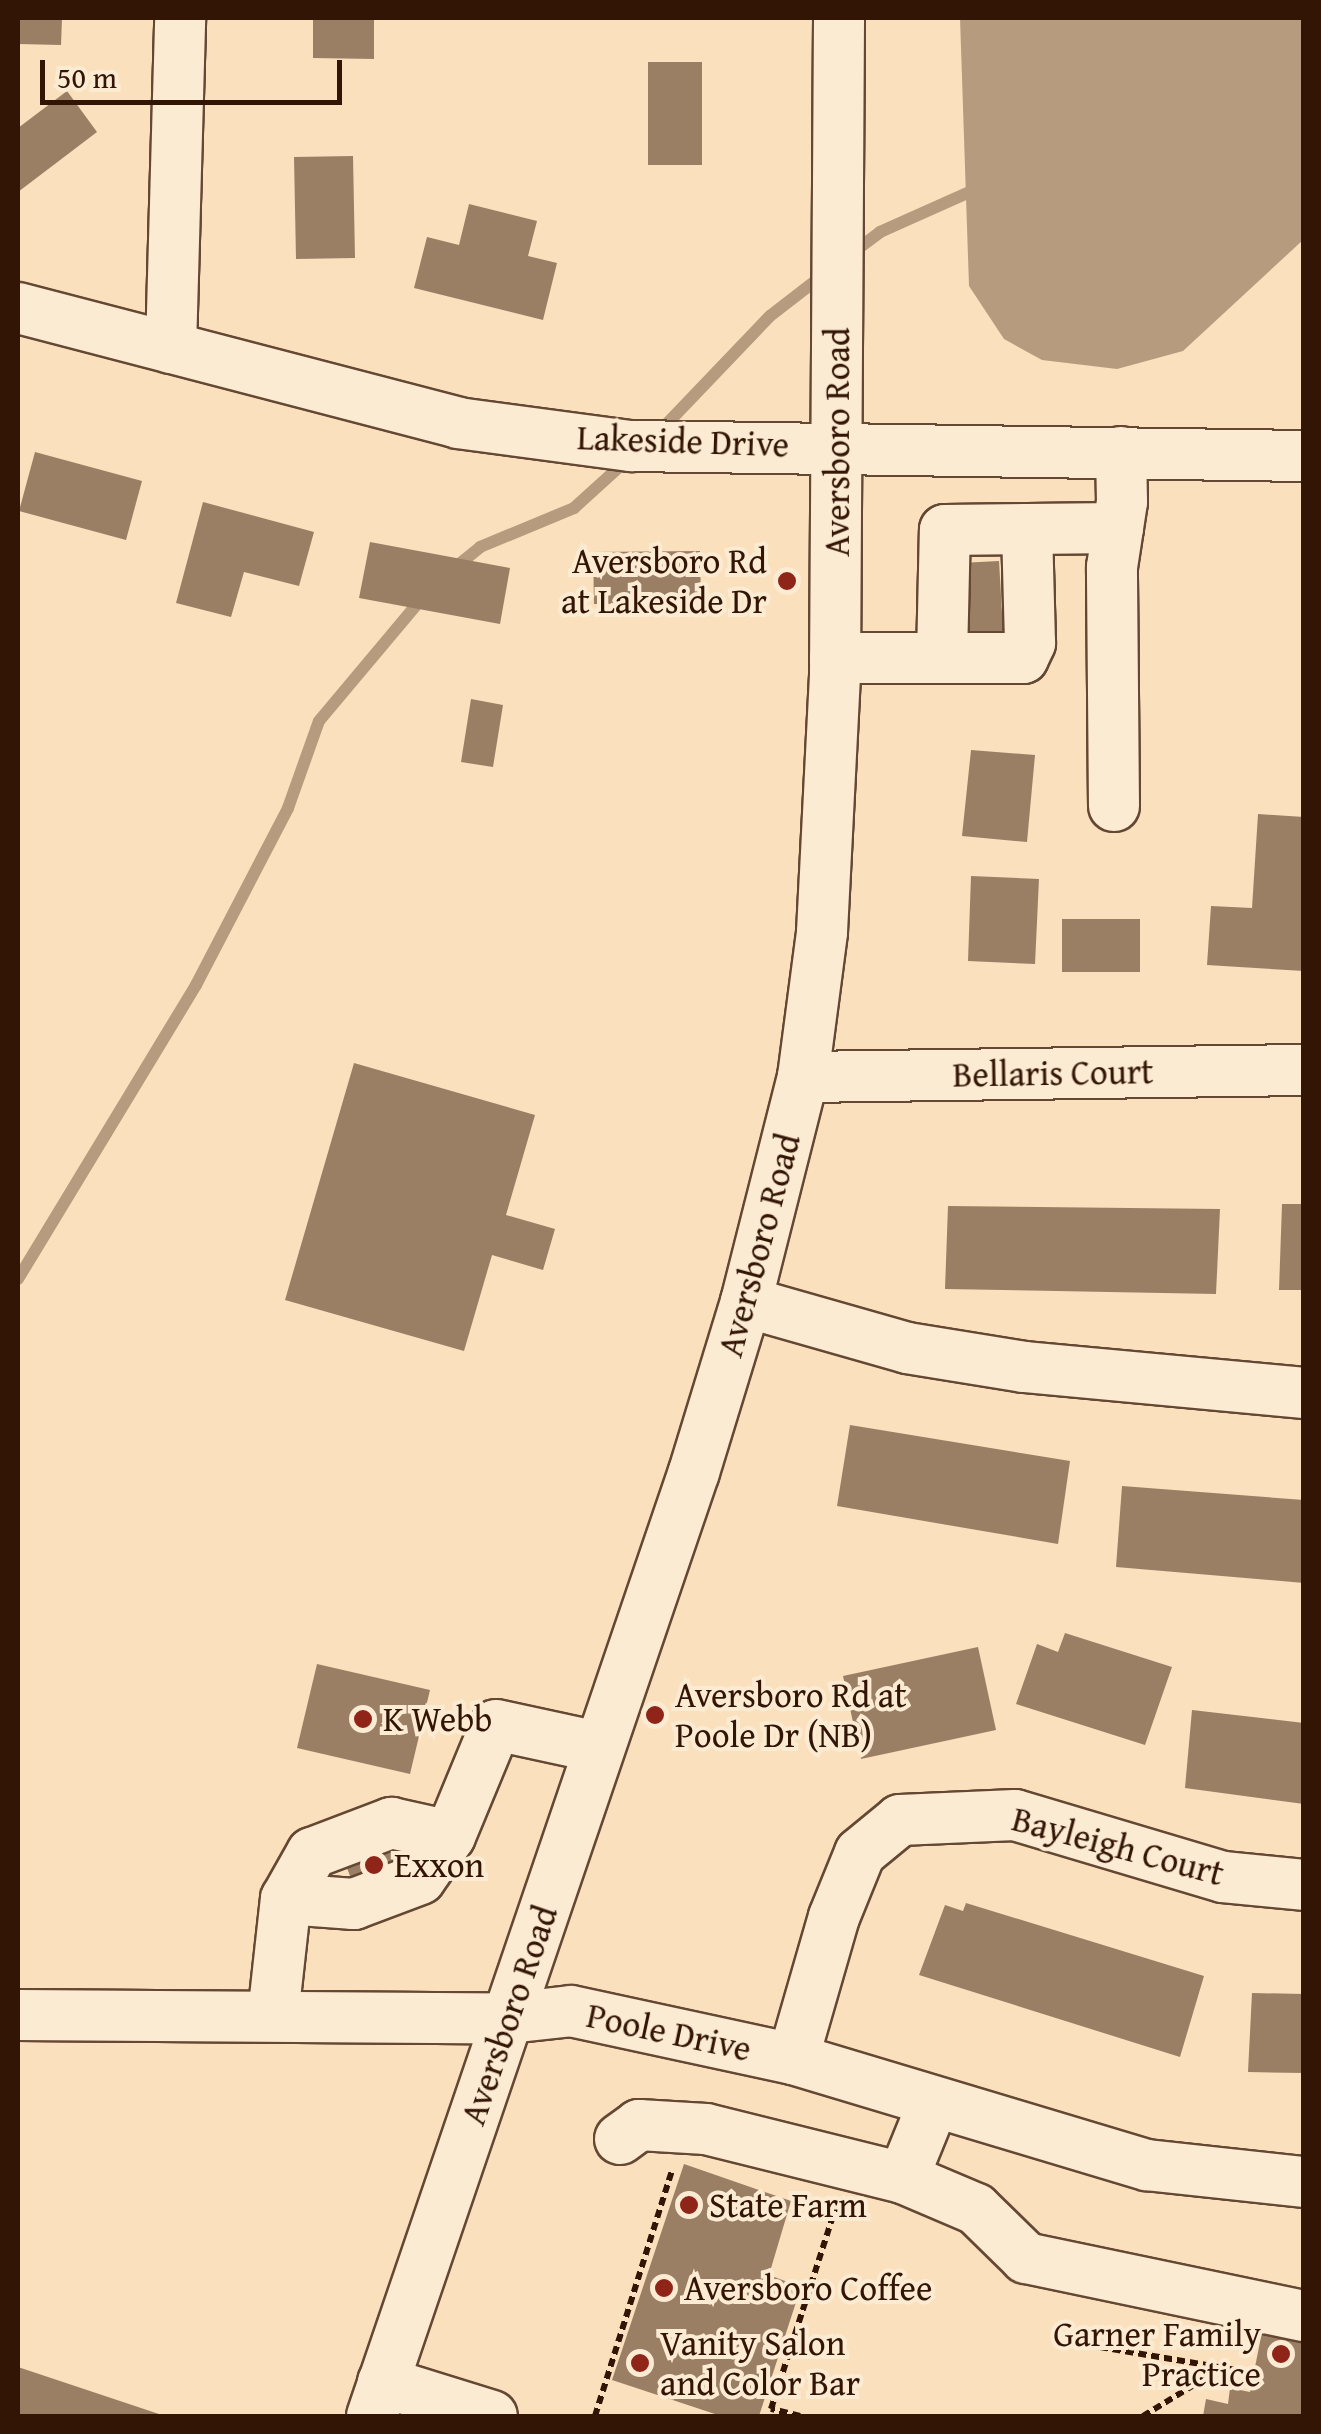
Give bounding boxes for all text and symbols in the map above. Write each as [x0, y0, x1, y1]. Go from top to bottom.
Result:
scale bar [45, 40, 348, 102]
text: 50 m [57, 55, 117, 99]
street label: Aversboro Road [816, 327, 858, 557]
street label: Lakeside Drive [576, 416, 790, 466]
place label: Aversboro Rd at Lakeside Dr [561, 540, 767, 622]
marker: Aversboro Rd at Lakeside Dr [776, 570, 798, 592]
street label: Bellaris Court [952, 1050, 1154, 1096]
street label: Aversboro Road [709, 1129, 809, 1361]
place label: Aversboro Rd at Poole Dr (NB) [675, 1674, 907, 1756]
place label: K Webb [383, 1698, 492, 1740]
marker: Aversboro Rd at Poole Dr (NB) [644, 1704, 666, 1726]
marker: K Webb [352, 1708, 374, 1730]
street label: Bayleigh Court [1008, 1798, 1228, 1894]
place label: Exxon [394, 1844, 484, 1886]
marker: Exxon [363, 1854, 385, 1876]
street label: Aversboro Road [452, 1900, 566, 2130]
street label: Poole Drive [583, 1994, 755, 2070]
place label: State Farm [709, 2184, 867, 2226]
marker: State Farm [678, 2194, 700, 2216]
place label: Aversboro Coffee [684, 2267, 932, 2309]
marker: Aversboro Coffee [653, 2277, 675, 2299]
place label: Garner Family Practice [1053, 2313, 1261, 2395]
place label: Vanity Salon and Color Bar [660, 2322, 860, 2404]
marker: Garner Family Practice [1270, 2343, 1292, 2365]
marker: Vanity Salon and Color Bar [629, 2352, 651, 2374]

